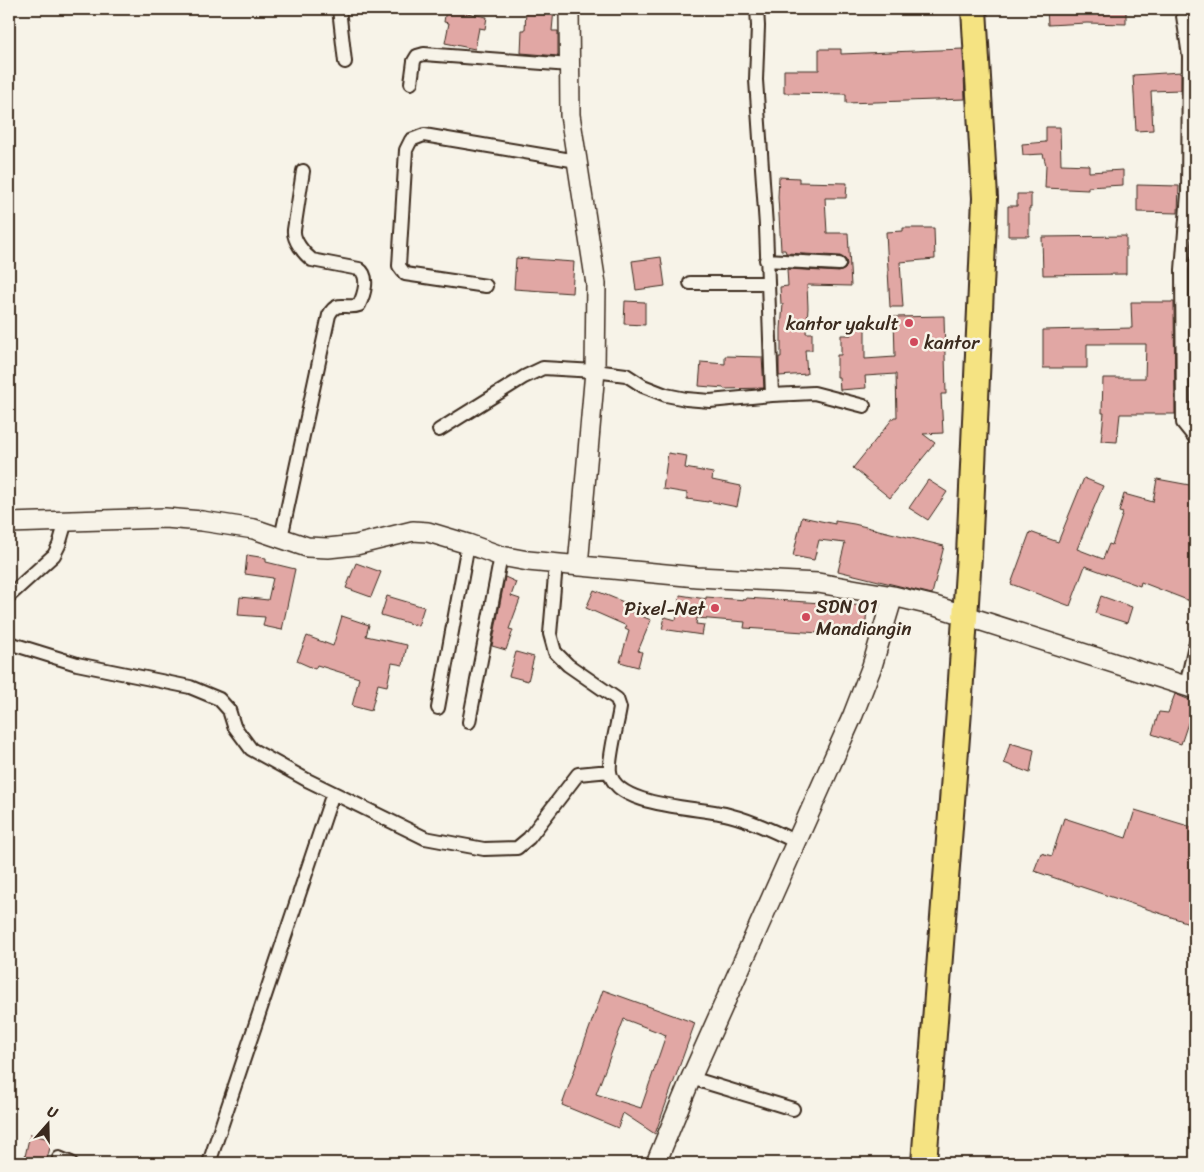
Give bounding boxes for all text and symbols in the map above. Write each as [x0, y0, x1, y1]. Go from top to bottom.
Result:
place label: kantor yakult [786, 307, 899, 340]
marker: kantor yakult [903, 317, 915, 329]
place label: kantor [924, 326, 980, 359]
marker: kantor [908, 336, 920, 348]
place label: SDN 01 Mandiangin [816, 590, 911, 645]
place label: Pixel-Net [624, 592, 706, 625]
marker: Pixel-Net [709, 602, 721, 614]
marker: SDN 01 Mandiangin [800, 611, 812, 623]
text: U [44, 1099, 62, 1126]
north arrow [22, 1100, 72, 1150]

